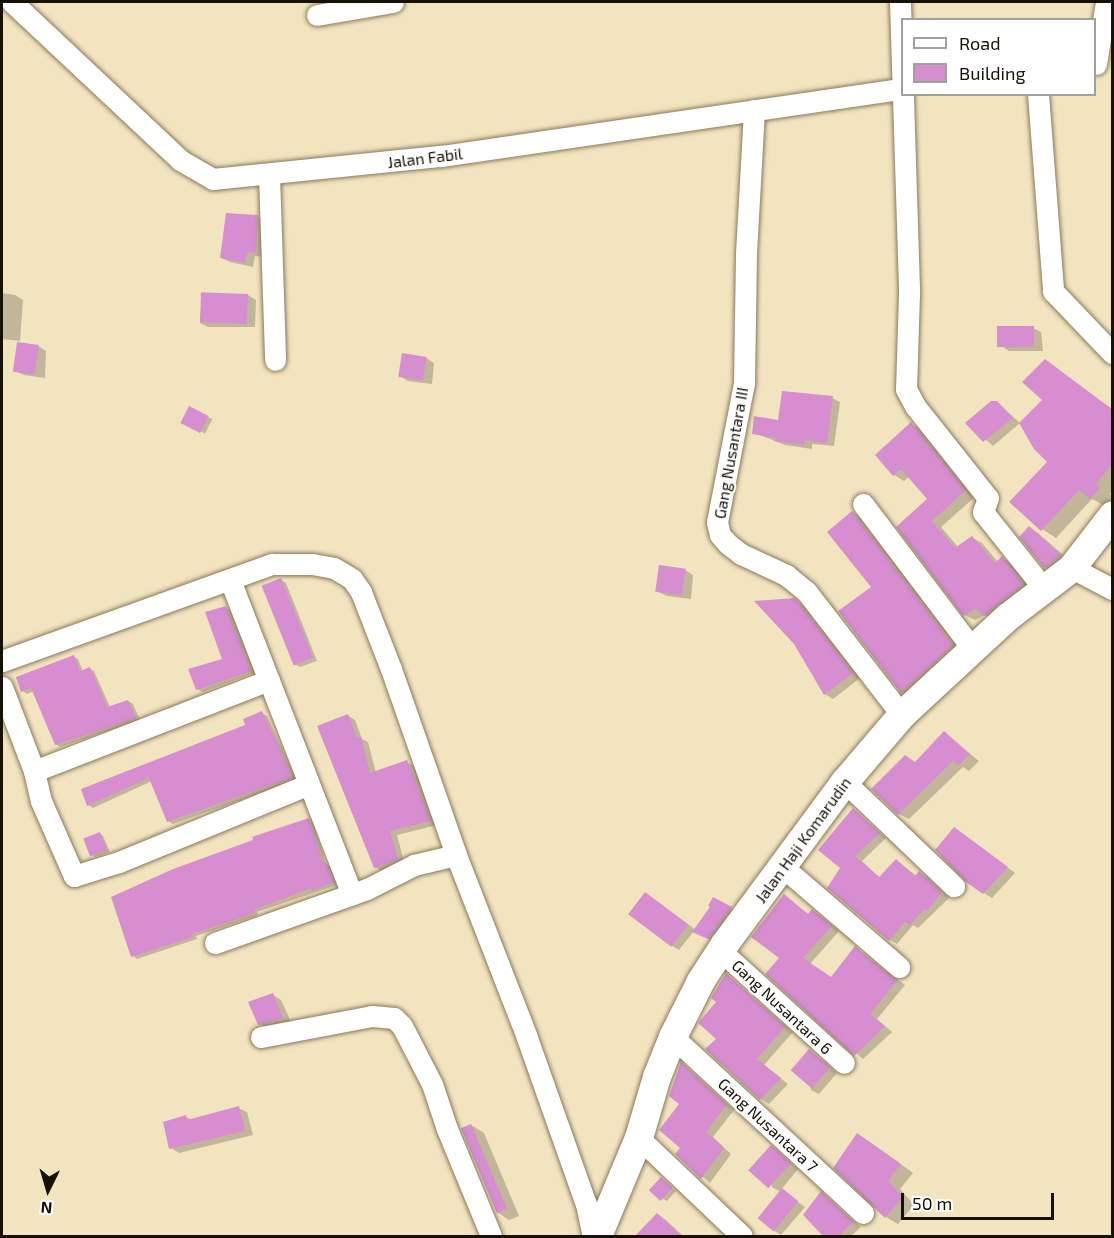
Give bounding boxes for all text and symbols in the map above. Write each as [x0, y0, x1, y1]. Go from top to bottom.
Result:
legend [901, 18, 1096, 96]
text: Road [959, 32, 1000, 54]
text: Building [959, 62, 1026, 84]
street label: Jalan Fabil [386, 144, 464, 172]
street label: Gang Nusantara III [710, 386, 752, 520]
street label: Jalan Haji Komarudin [751, 773, 855, 907]
street label: Gang Nusantara 6 [728, 956, 836, 1058]
street label: Gang Nusantara 7 [714, 1074, 822, 1176]
north arrow [18, 1160, 78, 1220]
scale bar [904, 1181, 1057, 1219]
text: 50 m [912, 1192, 952, 1214]
text: N [40, 1198, 53, 1218]

